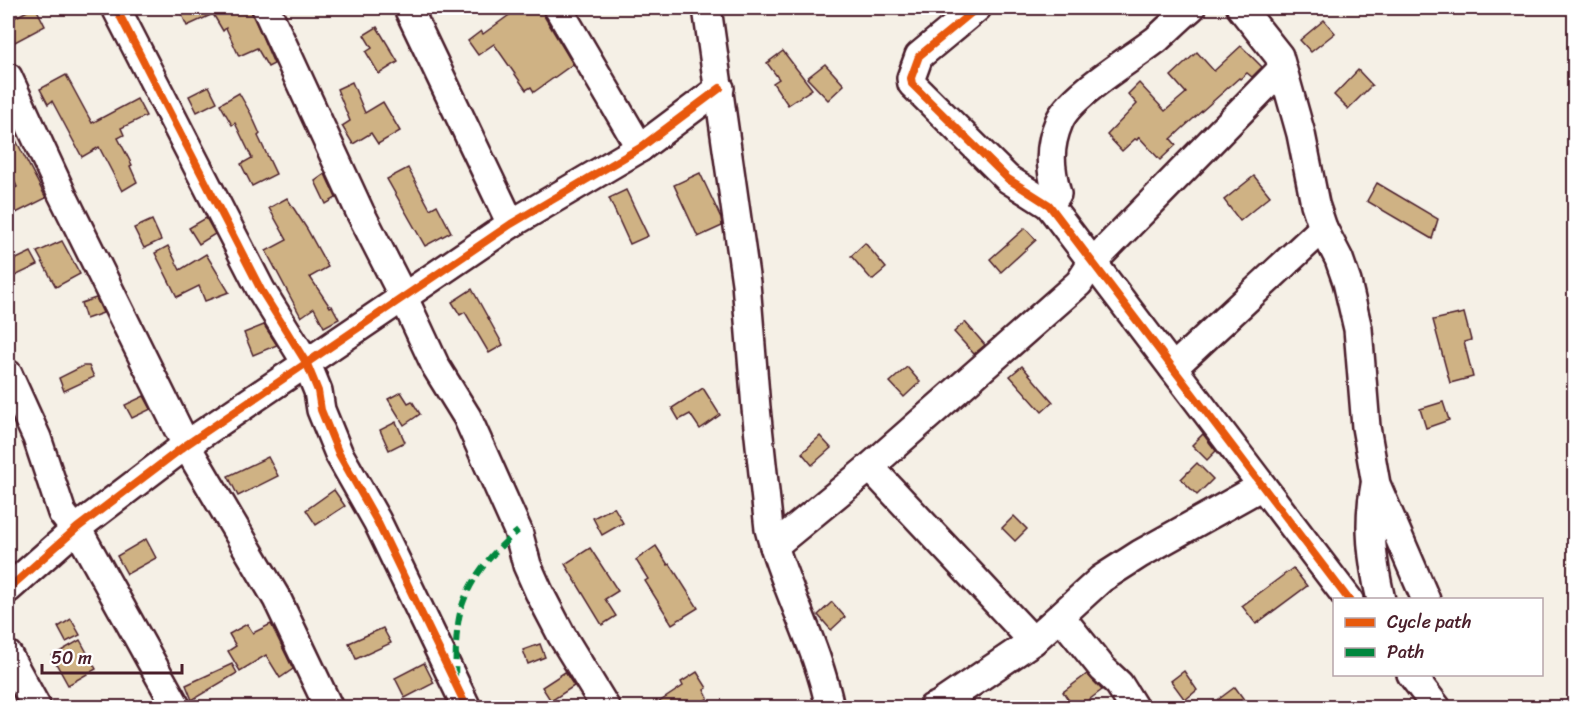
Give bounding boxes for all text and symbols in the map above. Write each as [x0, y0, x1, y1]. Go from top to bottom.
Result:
legend [1333, 598, 1543, 676]
text: Cycle path [1387, 606, 1471, 638]
text: Path [1387, 636, 1424, 668]
scale bar [42, 637, 182, 675]
text: 50 m [51, 642, 92, 674]

